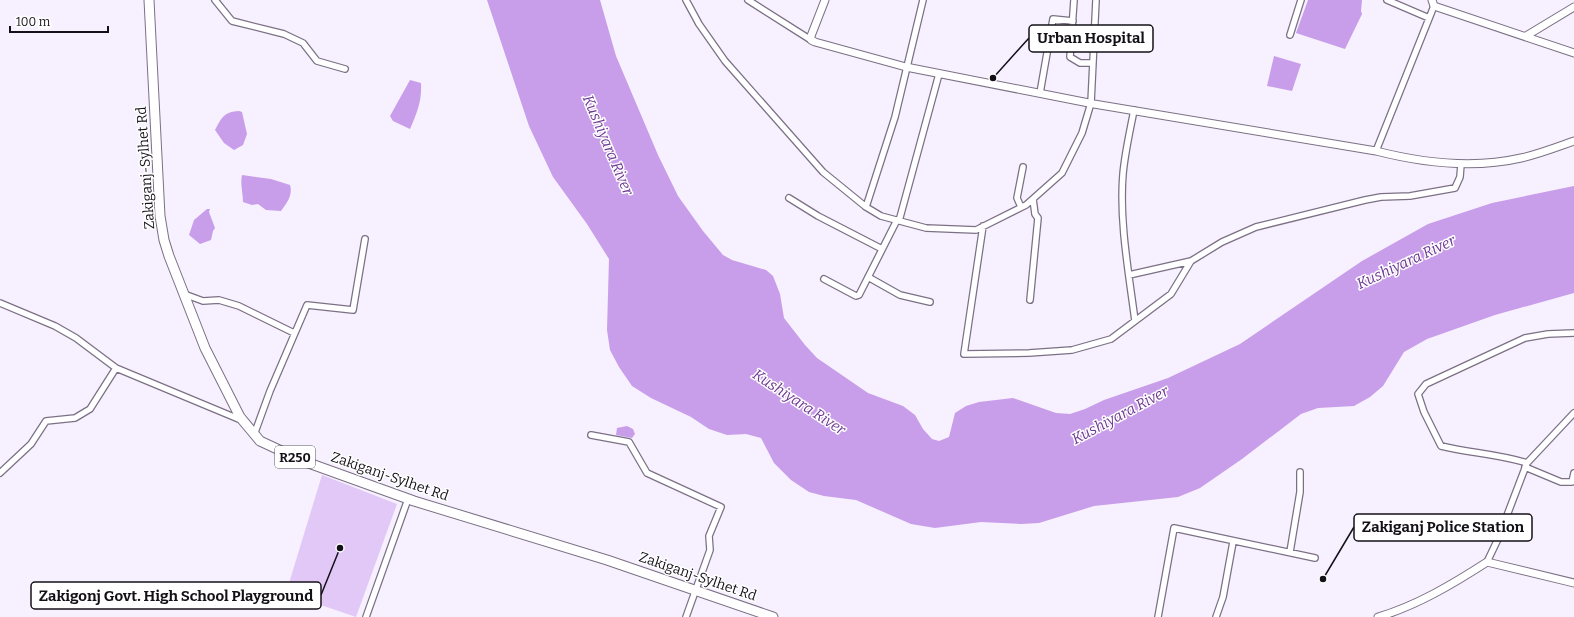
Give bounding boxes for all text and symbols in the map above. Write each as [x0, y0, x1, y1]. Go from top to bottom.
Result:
scale bar [10, 8, 108, 34]
text: 100 m [16, 15, 51, 29]
callout: Urban Hospital [1029, 25, 1153, 52]
text: Urban Hospital [1037, 29, 1145, 47]
water label: Kushiyara River [579, 92, 638, 199]
street label: Zakiganj-Sylhet Rd [133, 106, 158, 230]
water label: Kushiyara River [1354, 231, 1459, 293]
water label: Kushiyara River [749, 365, 849, 439]
water label: Kushiyara River [1069, 382, 1172, 448]
road number: R250 [275, 446, 315, 468]
street label: Zakiganj-Sylhet Rd [329, 448, 451, 505]
callout: Zakiganj Police Station [1354, 514, 1532, 541]
text: Zakiganj Police Station [1362, 518, 1525, 536]
street label: Zakiganj-Sylhet Rd [637, 548, 759, 605]
callout: Zakigonj Govt. High School Playground [31, 582, 321, 609]
text: Zakigonj Govt. High School Playground [39, 587, 313, 605]

